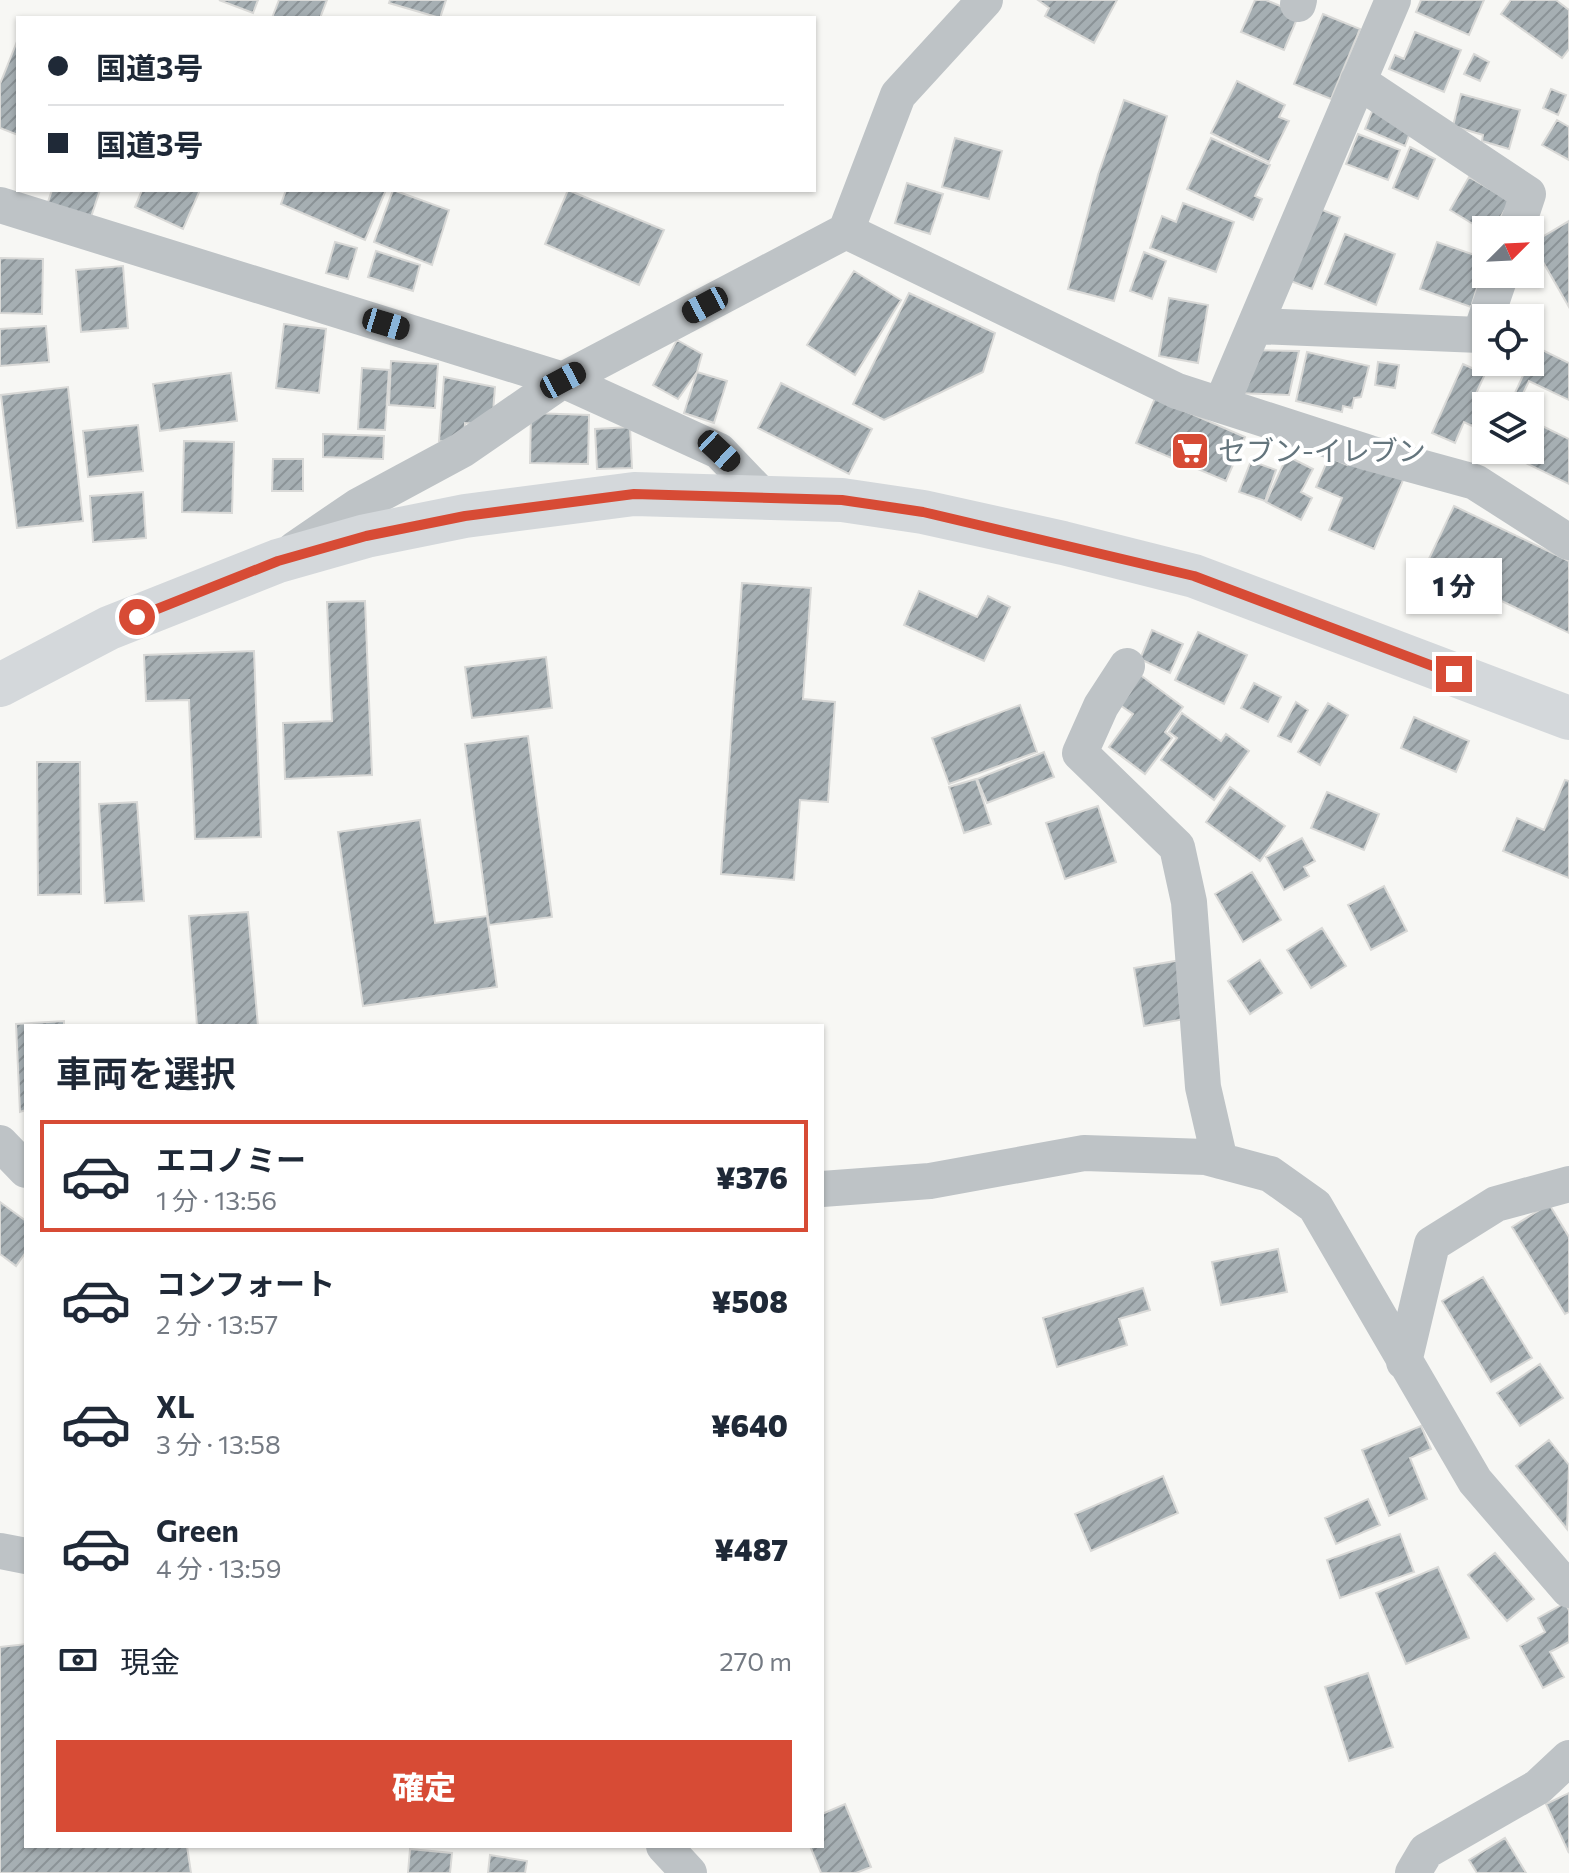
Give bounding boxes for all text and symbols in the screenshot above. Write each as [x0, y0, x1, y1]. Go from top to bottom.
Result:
text: 国道3号 [96, 48, 203, 85]
text: 国道3号 [96, 125, 203, 162]
north arrow [1472, 216, 1544, 288]
map controls [1472, 216, 1544, 464]
car [678, 283, 732, 327]
button: locate [1472, 304, 1544, 376]
car [360, 306, 412, 342]
car [536, 358, 590, 402]
button: layers [1472, 392, 1544, 464]
car [693, 426, 745, 476]
supermarket icon: セブン-イレブン [1169, 430, 1211, 472]
place label: セブン-イレブン [1218, 433, 1426, 467]
callout: 1 分 [1406, 558, 1502, 614]
text: 1 分 [1432, 570, 1476, 601]
route start [119, 599, 155, 635]
route end [1436, 656, 1472, 692]
text: 車両を選択 [56, 1050, 236, 1094]
icon: car [60, 1140, 132, 1212]
text: エコノミー [156, 1140, 306, 1177]
text: ¥376 [716, 1158, 788, 1195]
text: 1 分 · 13:56 [156, 1184, 277, 1215]
icon: car [60, 1264, 132, 1336]
text: コンフォート [156, 1264, 335, 1301]
text: ¥508 [712, 1282, 788, 1319]
text: 2 分 · 13:57 [156, 1308, 278, 1339]
text: XL [156, 1387, 195, 1424]
icon: car [60, 1388, 132, 1460]
text: ¥640 [711, 1406, 788, 1443]
text: 3 分 · 13:58 [156, 1428, 281, 1459]
text: Green [156, 1511, 239, 1548]
icon: car [60, 1512, 132, 1584]
text: ¥487 [714, 1530, 788, 1567]
text: 4 分 · 13:59 [156, 1552, 281, 1583]
icon: cash [56, 1638, 100, 1682]
text: 現金 [120, 1642, 180, 1679]
text: 270 m [719, 1645, 792, 1676]
button: 確定 [56, 1740, 792, 1832]

